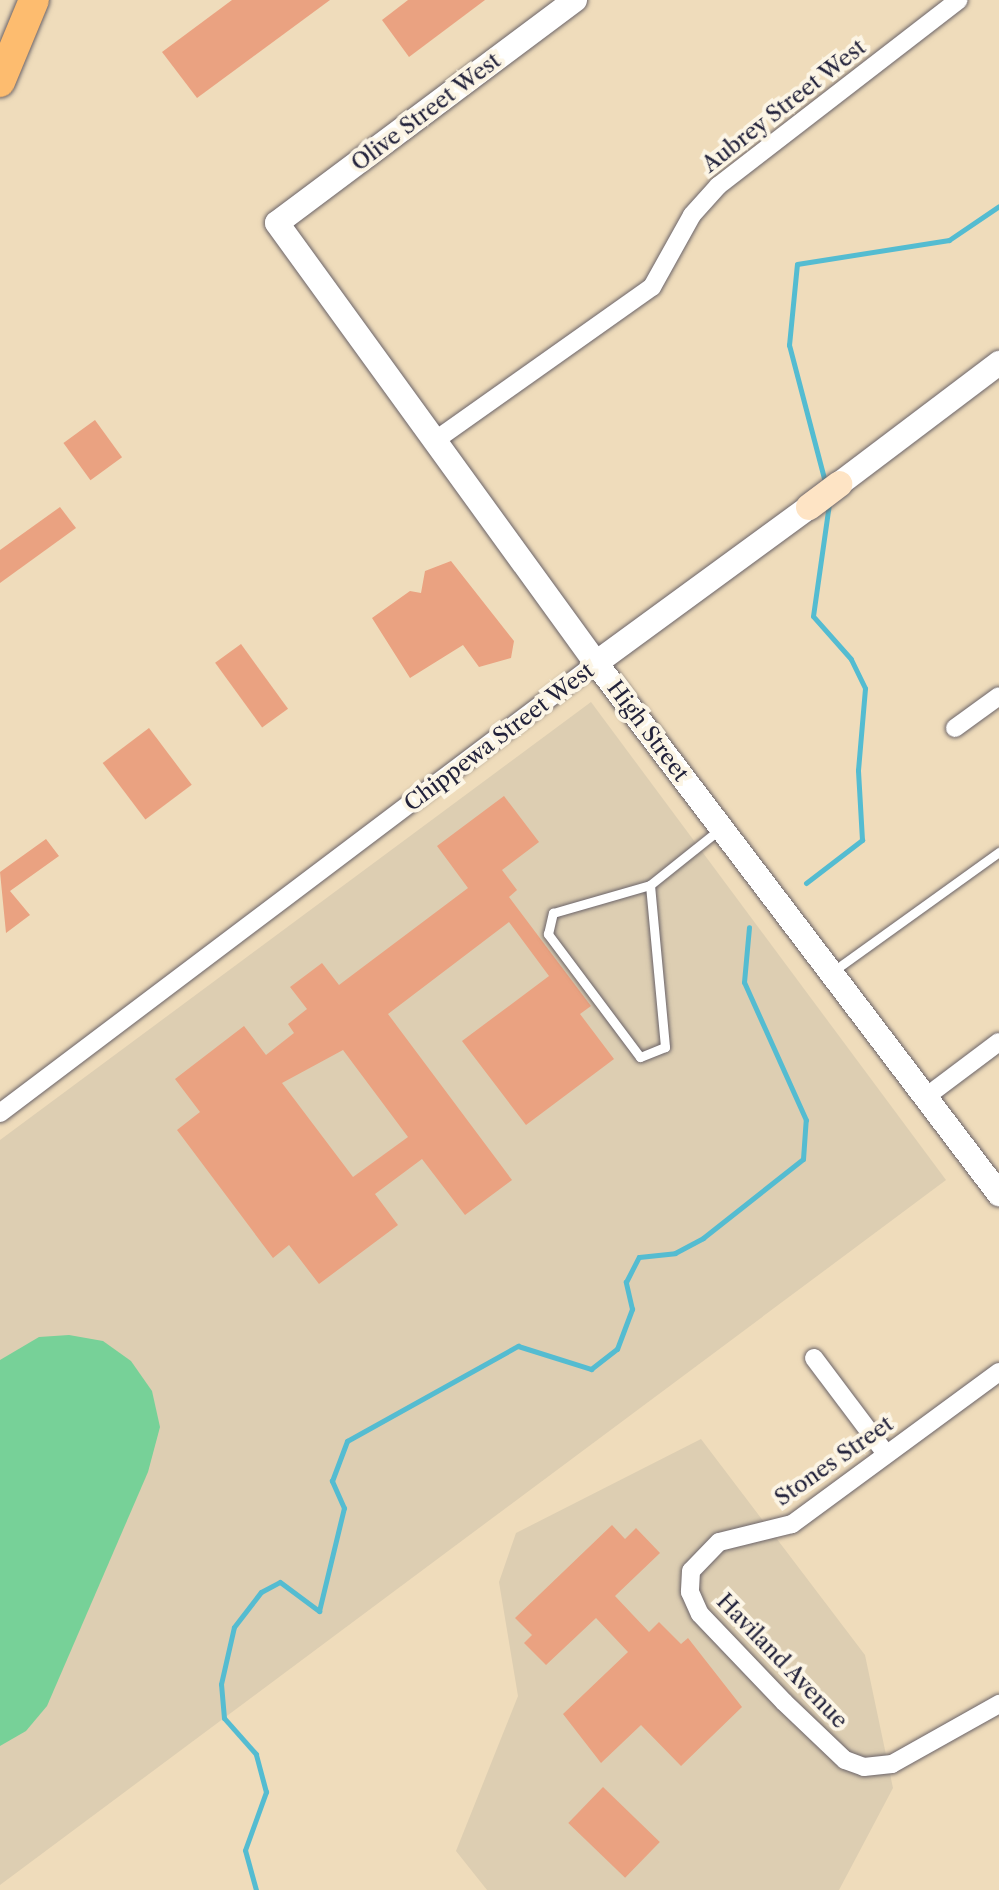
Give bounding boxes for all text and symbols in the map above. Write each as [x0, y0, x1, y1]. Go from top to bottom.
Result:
street label: Aubrey Street West [696, 33, 872, 179]
street label: Olive Street West [346, 47, 506, 177]
street label: Chippewa Street West [399, 657, 599, 817]
street label: High Street [602, 675, 694, 787]
street label: Stones Street [770, 1411, 898, 1511]
street label: Haviland Avenue [711, 1588, 853, 1734]

